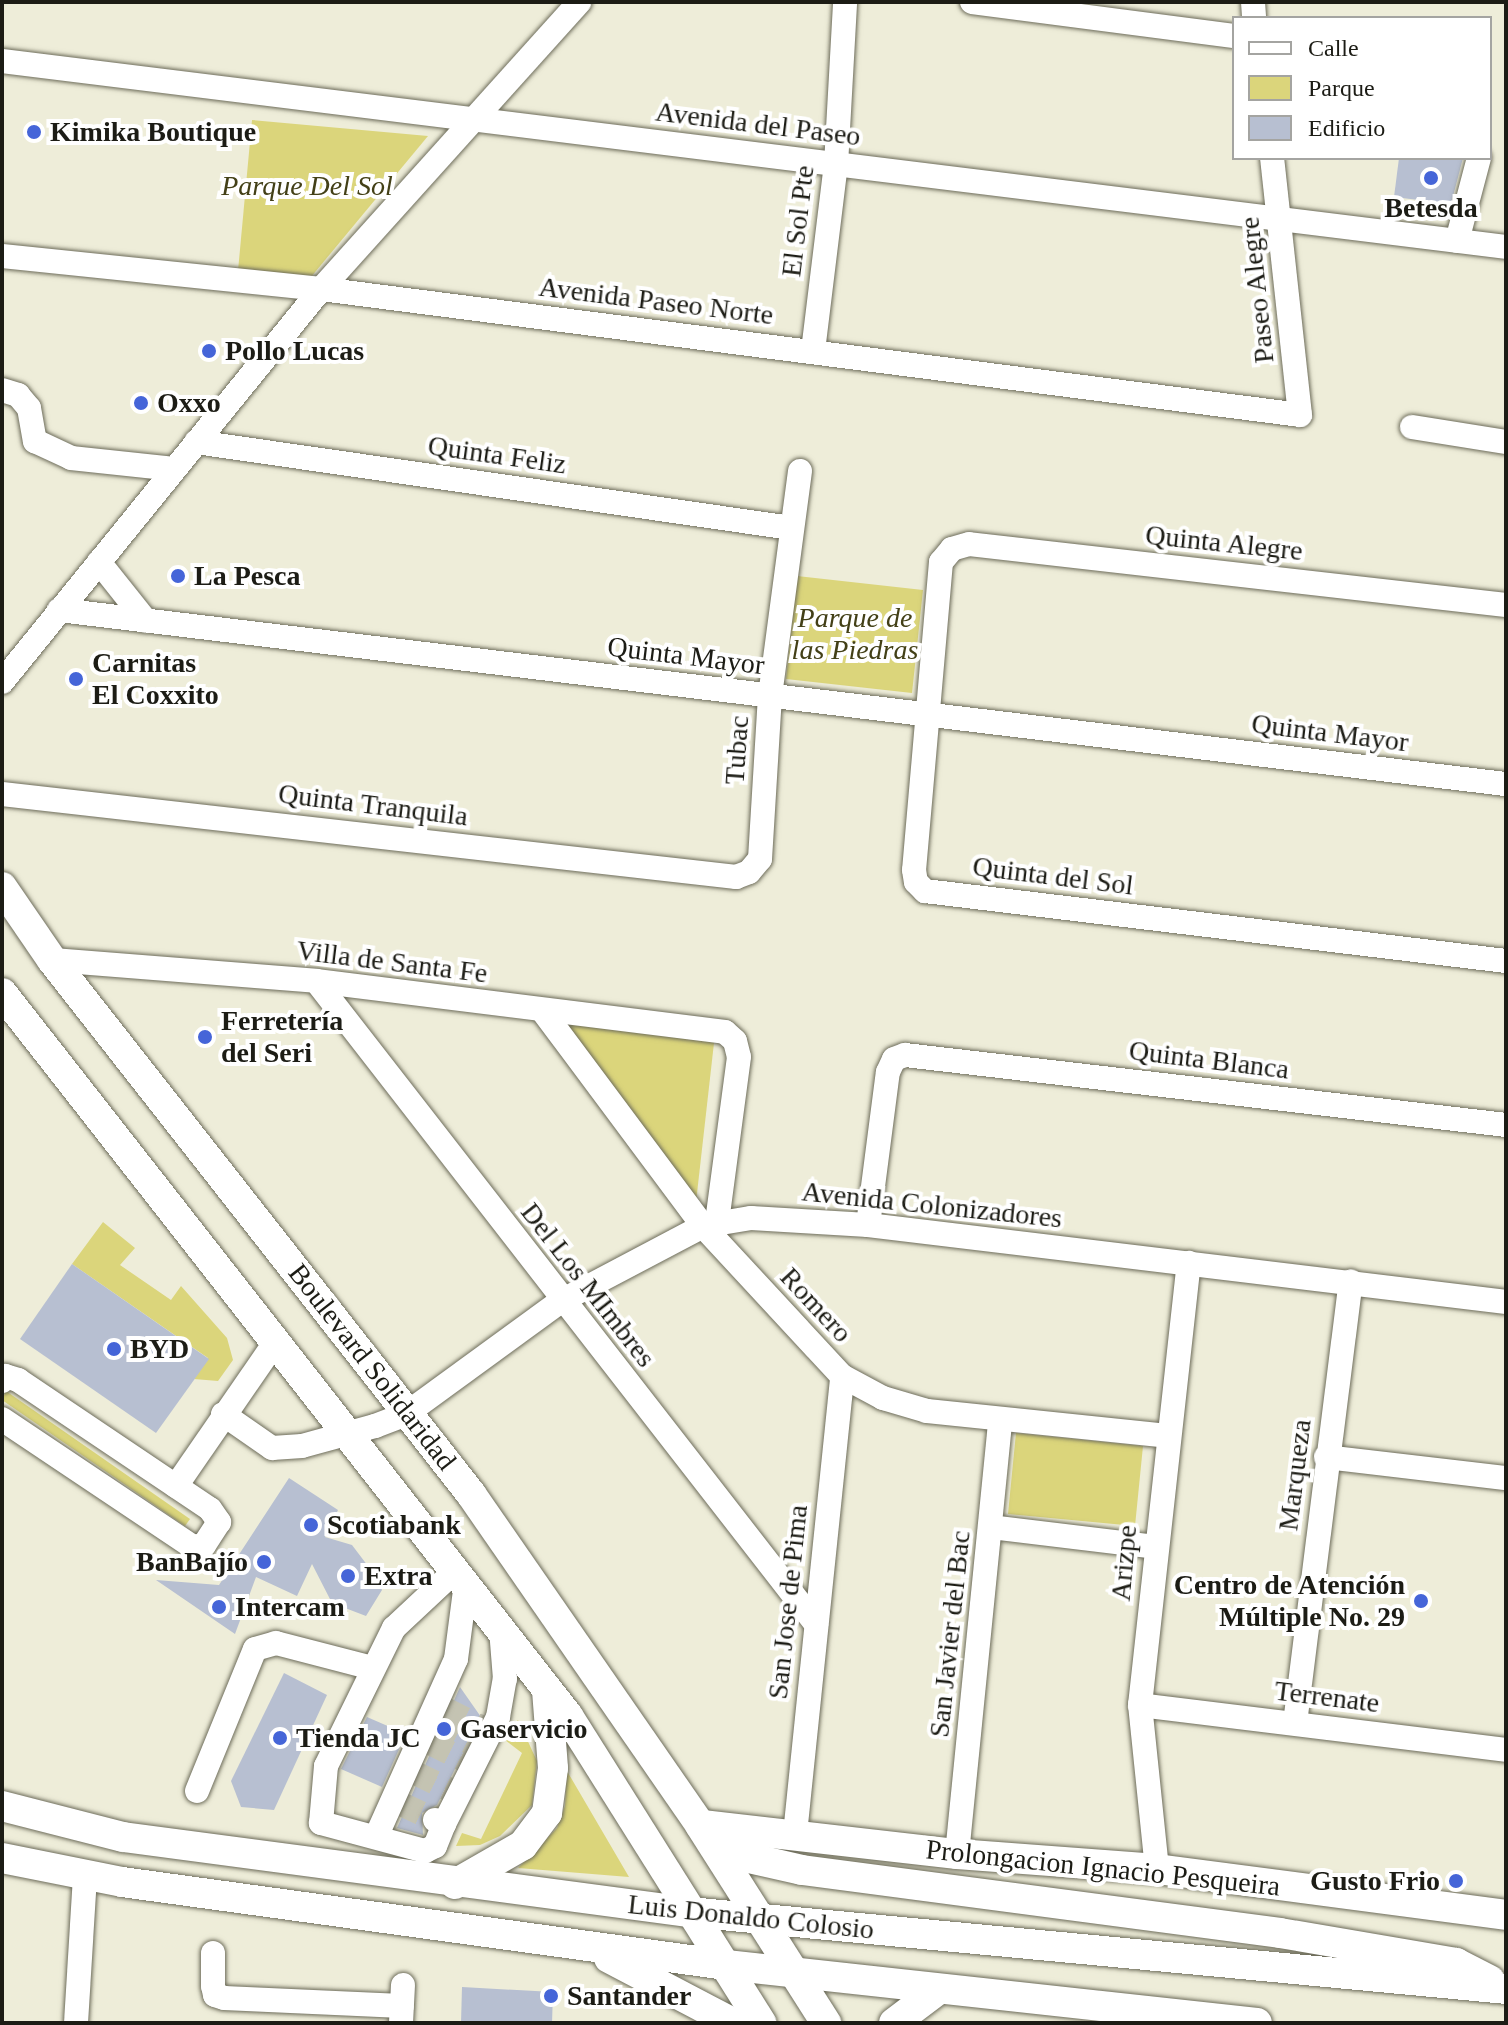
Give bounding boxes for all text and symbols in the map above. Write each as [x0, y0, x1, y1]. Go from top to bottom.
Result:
legend [1232, 16, 1492, 160]
text: Calle [1308, 35, 1359, 61]
text: Parque [1308, 75, 1375, 101]
street label: Avenida del Paseo [654, 95, 862, 153]
place label: Kimika Boutique [50, 115, 256, 149]
text: Edificio [1308, 115, 1385, 141]
marker: Kimika Boutique [25, 123, 43, 141]
street label: El Sol Pte [774, 163, 822, 279]
park label: Parque Del Sol [221, 169, 393, 203]
marker: Betesda [1422, 169, 1440, 187]
place label: Betesda [1384, 191, 1478, 225]
street label: Paseo Alegre [1233, 214, 1281, 366]
street label: Avenida Paseo Norte [537, 270, 775, 332]
place label: Pollo Lucas [225, 334, 364, 368]
marker: Pollo Lucas [200, 342, 218, 360]
place label: Oxxo [157, 386, 221, 420]
marker: Oxxo [132, 394, 150, 412]
street label: Quinta Feliz [426, 429, 568, 481]
street label: Quinta Alegre [1143, 518, 1305, 568]
place label: La Pesca [194, 559, 301, 593]
marker: La Pesca [169, 567, 187, 585]
park label: Parque de las Piedras [792, 601, 918, 667]
street label: Quinta Mayor [606, 630, 766, 682]
place label: Carnitas El Coxxito [92, 646, 219, 712]
marker: Carnitas El Coxxito [67, 670, 85, 688]
street label: Quinta Mayor [1250, 707, 1410, 759]
street label: Tubac [718, 714, 756, 786]
street label: Quinta Tranquila [276, 777, 470, 833]
street label: Quinta del Sol [971, 849, 1135, 903]
street label: Villa de Santa Fe [295, 934, 489, 990]
place label: Ferretería del Seri [221, 1004, 343, 1070]
marker: Ferretería del Seri [196, 1028, 214, 1046]
street label: Quinta Blanca [1127, 1034, 1291, 1086]
street label: Avenida Colonizadores [800, 1175, 1064, 1235]
street label: Del Los MImbres [513, 1196, 663, 1374]
street label: Boulevard Solidaridad [281, 1257, 463, 1477]
street label: Romero [773, 1261, 859, 1349]
place label: BYD [130, 1332, 189, 1366]
marker: BYD [105, 1340, 123, 1358]
street label: Marqueza [1272, 1417, 1318, 1533]
street label: San Jose de Pima [761, 1503, 815, 1701]
place label: Scotiabank [327, 1508, 461, 1542]
marker: Scotiabank [302, 1516, 320, 1534]
street label: Arizpe [1104, 1524, 1144, 1602]
street label: San Javier del Bac [922, 1529, 978, 1739]
place label: BanBajío [136, 1545, 248, 1579]
marker: BanBajío [255, 1553, 273, 1571]
place label: Extra [364, 1559, 432, 1593]
marker: Extra [339, 1567, 357, 1585]
place label: Centro de Atención Múltiple No. 29 [1172, 1568, 1405, 1634]
place label: Intercam [235, 1590, 345, 1624]
marker: Centro de Atención Múltiple No. 29 [1412, 1592, 1430, 1610]
marker: Intercam [210, 1598, 228, 1616]
street label: Terrenate [1273, 1674, 1381, 1720]
place label: Gaservicio [460, 1712, 588, 1746]
marker: Gaservicio [435, 1720, 453, 1738]
place label: Tienda JC [296, 1721, 421, 1755]
marker: Tienda JC [271, 1729, 289, 1747]
street label: Prolongacion Ignacio Pesqueira [924, 1833, 1282, 1903]
place label: Gusto Frio [1310, 1864, 1440, 1898]
marker: Gusto Frio [1447, 1872, 1465, 1890]
street label: Luis Donaldo Colosio [626, 1887, 876, 1947]
place label: Santander [567, 1979, 691, 2013]
marker: Santander [542, 1987, 560, 2005]

